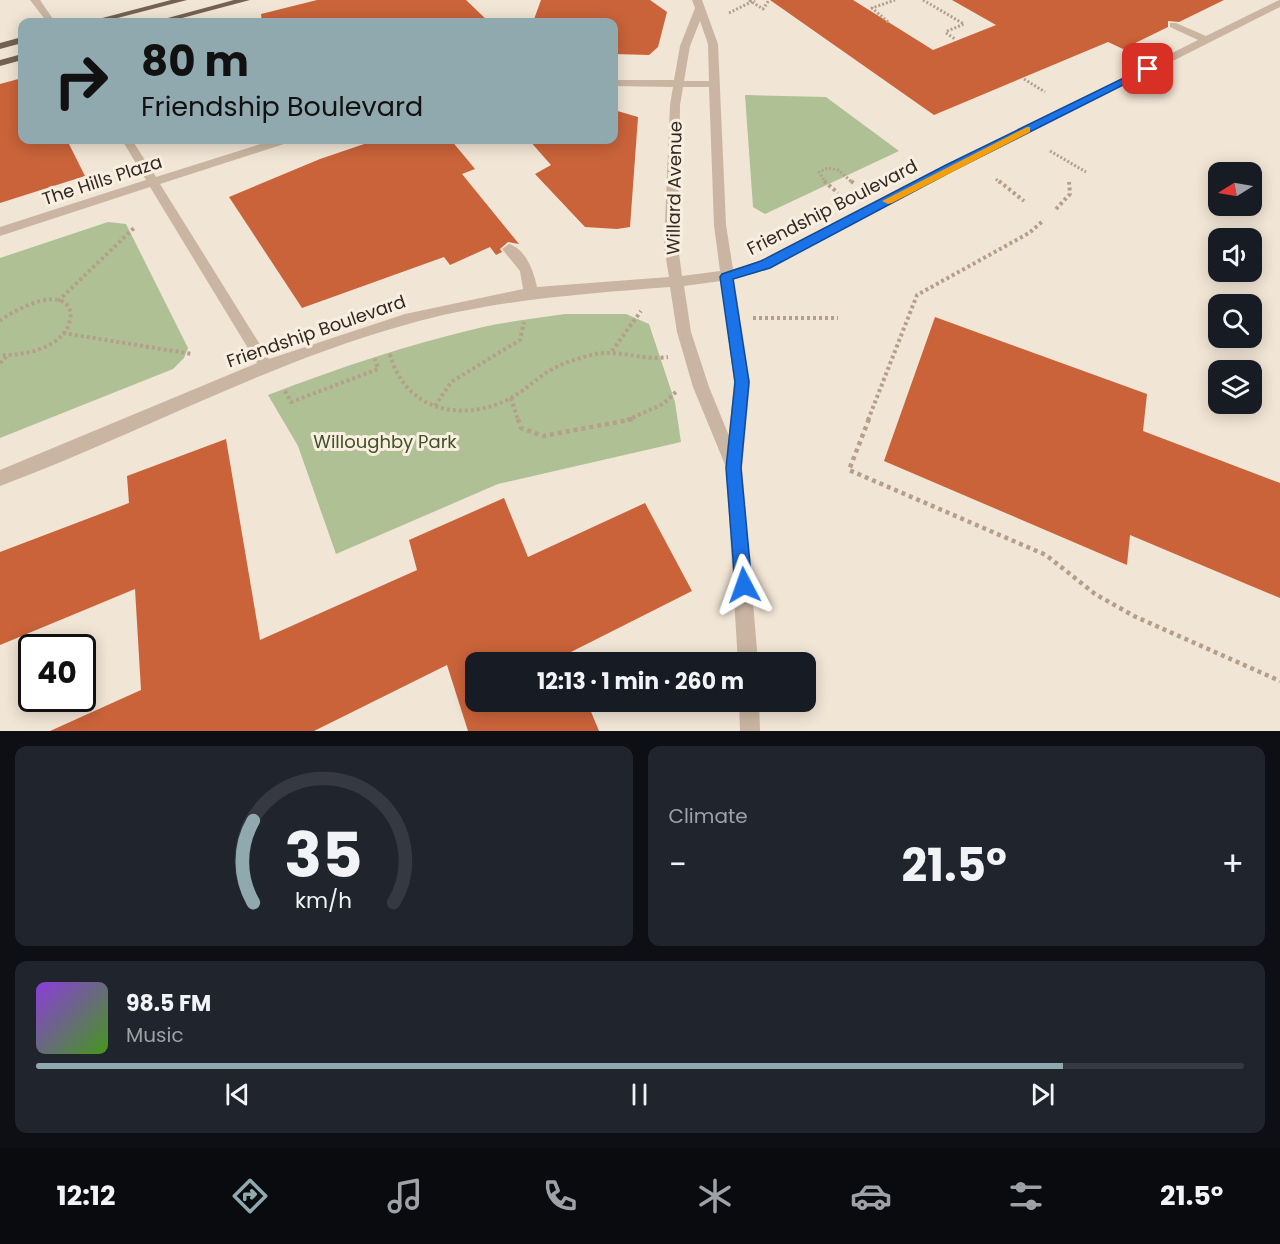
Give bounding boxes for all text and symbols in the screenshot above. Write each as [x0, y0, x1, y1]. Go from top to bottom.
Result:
text: 80 m [141, 32, 249, 91]
icon: right [42, 42, 120, 120]
pin [1122, 43, 1173, 94]
icon: arrive [1131, 52, 1164, 85]
text: Friendship Boulevard [141, 88, 423, 125]
street label: Willard Avenue [660, 121, 688, 255]
street label: The Hills Plaza [39, 149, 165, 211]
street label: Friendship Boulevard [742, 153, 922, 261]
north arrow [1208, 162, 1262, 216]
map controls [1208, 162, 1262, 414]
button: sound [1208, 228, 1262, 282]
street label: Friendship Boulevard [223, 289, 409, 373]
button: search [1208, 294, 1262, 348]
button: layers [1208, 360, 1262, 414]
park label: Willoughby Park [313, 429, 457, 454]
position arrow [712, 553, 776, 617]
speed limit sign: 40 [18, 634, 96, 712]
text: 12:13 · 1 min · 260 m [537, 666, 744, 697]
text: Climate [669, 802, 748, 830]
text: 35 [285, 811, 363, 899]
text: 21.5° [901, 834, 1007, 897]
text: − [669, 841, 687, 888]
text: + [1221, 841, 1244, 888]
text: km/h [295, 885, 352, 916]
text: 98.5 FM [126, 988, 211, 1019]
text: Music [126, 1021, 184, 1049]
icon: previous [221, 1078, 254, 1111]
icon: pause [623, 1078, 656, 1111]
icon: next [1026, 1078, 1059, 1111]
icon: directions [229, 1175, 271, 1217]
icon: music [384, 1175, 426, 1217]
icon: phone [539, 1175, 581, 1217]
icon: climate [694, 1175, 736, 1217]
icon: car [850, 1175, 892, 1217]
icon: filters [1005, 1175, 1047, 1217]
text: 12:12 [57, 1177, 115, 1214]
text: 21.5° [1160, 1177, 1223, 1214]

